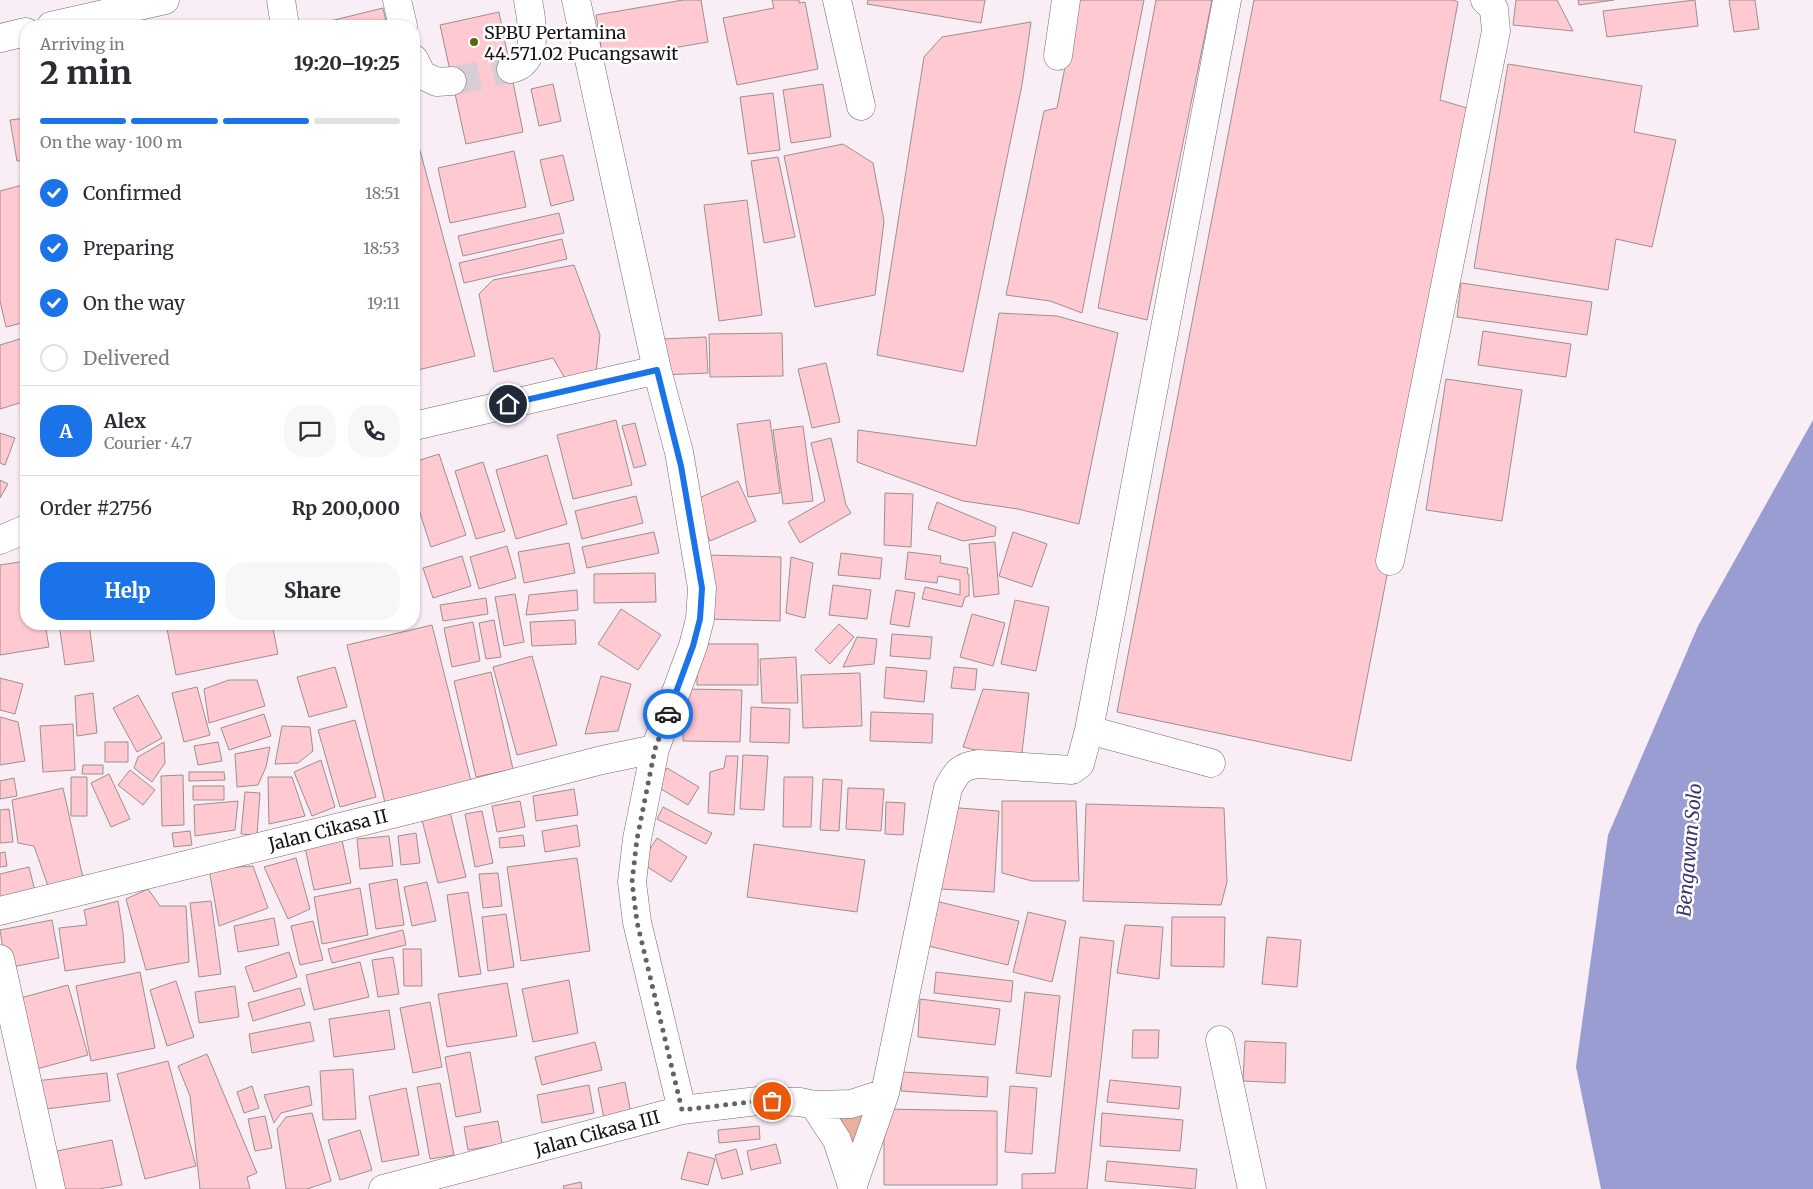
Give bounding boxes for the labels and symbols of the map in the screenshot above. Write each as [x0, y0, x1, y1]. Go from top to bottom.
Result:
place label: SPBU Pertamina 44.571.02 Pucangsawit [484, 21, 678, 65]
marker: SPBU Pertamina 44.571.02 Pucangsawit [468, 36, 480, 48]
pin [487, 383, 529, 425]
courier [643, 689, 693, 739]
water label: Bengawan Solo [1671, 782, 1707, 918]
street label: Jalan Cikasa II [265, 804, 390, 856]
pin [751, 1080, 793, 1122]
street label: Jalan Cikasa III [531, 1105, 662, 1161]

